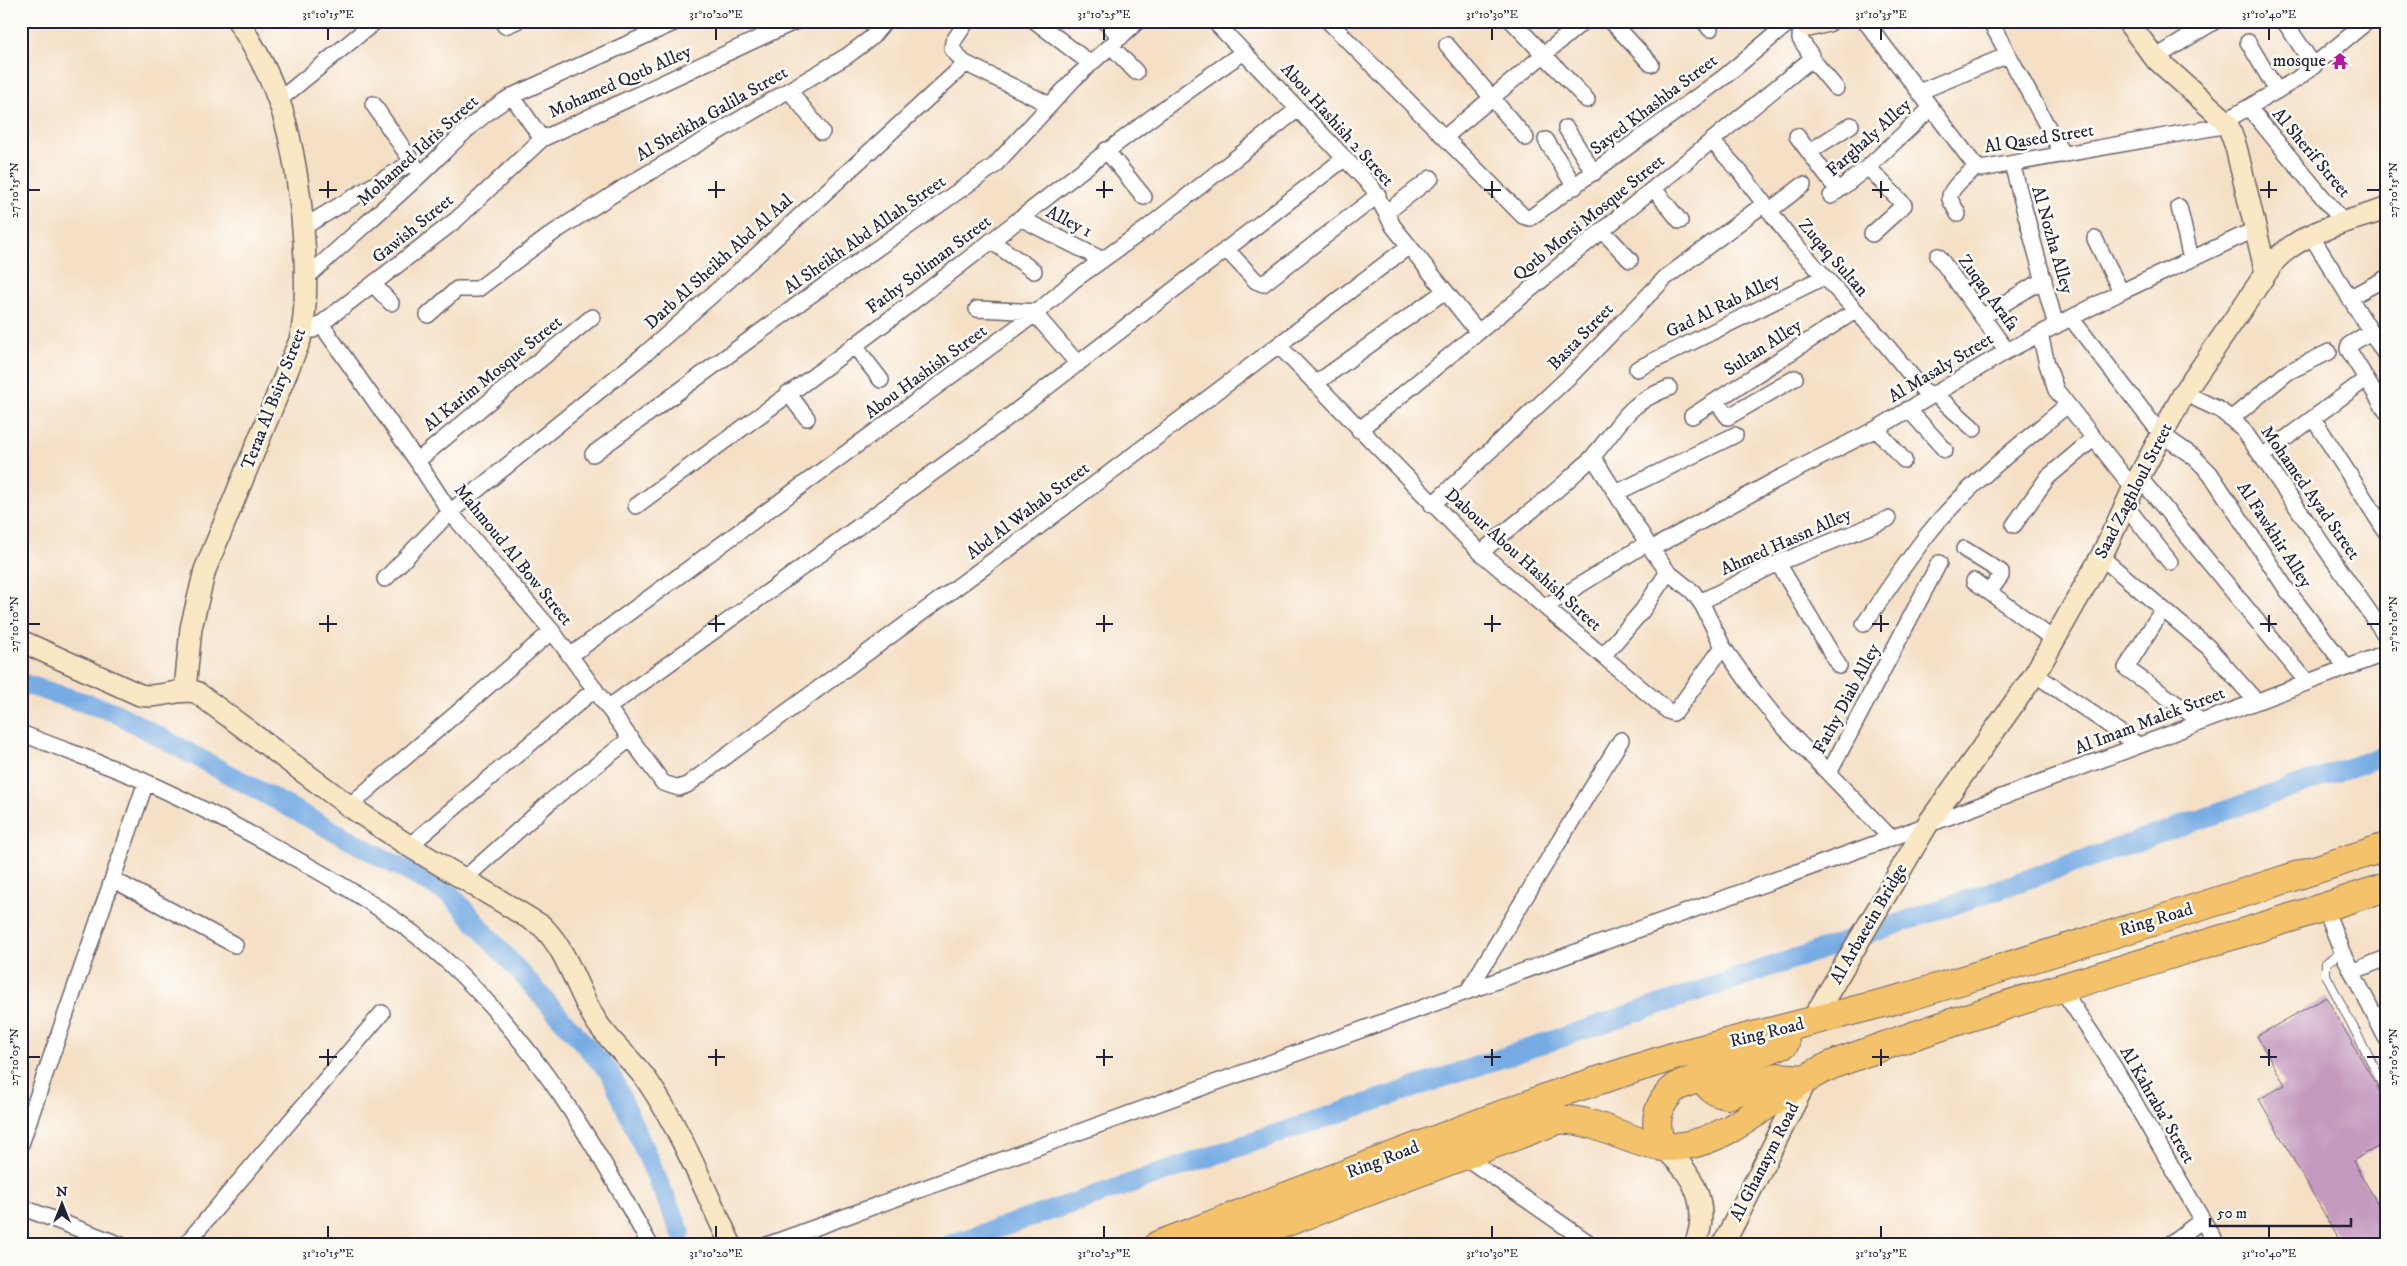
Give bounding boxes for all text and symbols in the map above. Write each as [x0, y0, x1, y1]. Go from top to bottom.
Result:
text: 31°10'15"E [302, 7, 354, 22]
text: 31°10'20"E [689, 7, 743, 22]
text: 31°10'25"E [1078, 7, 1131, 22]
text: 31°10'30"E [1466, 7, 1518, 22]
text: 31°10'35"E [1855, 7, 1907, 22]
text: 31°10'40"E [2242, 7, 2297, 22]
street label: Mohamed Qotb Alley [545, 40, 695, 123]
street label: Sayed Khashba Street [1586, 50, 1722, 160]
place label: mosque [2273, 50, 2326, 72]
temple icon: mosque [2330, 51, 2350, 71]
street label: Abou Hashish 2 Street [1276, 59, 1398, 191]
street label: Al Sheikha Galila Street [632, 62, 792, 166]
street label: Mohamed Idris Street [353, 91, 483, 211]
street label: Farghaly Alley [1822, 94, 1916, 182]
street label: Al Sherif Street [2267, 104, 2355, 203]
street label: Al Qased Street [1983, 119, 2096, 159]
street label: Qotb Morsi Mosque Street [1509, 150, 1669, 286]
text: 27°10'15"N [7, 162, 22, 218]
text: 27°10'15"N [2386, 162, 2401, 218]
street label: Al Sheikh Abd Allah Street [780, 171, 950, 299]
street label: Al Nozha Alley [2026, 184, 2078, 297]
street label: Gawish Street [368, 189, 458, 268]
street label: Darb Al Sheikh Abd Al Aal [640, 189, 798, 334]
street label: Alley 1 [1042, 201, 1096, 243]
street label: Fathy Soliman Street [862, 211, 996, 319]
street label: Zuqaq Sultan [1793, 215, 1873, 302]
street label: Zuqaq Arafa [1953, 251, 2023, 336]
street label: Gad Al Rab Alley [1662, 269, 1784, 343]
street label: Basta Street [1544, 299, 1619, 375]
street label: Al Karim Mosque Street [419, 311, 567, 437]
street label: Sultan Alley [1720, 314, 1806, 381]
street label: Abou Hashish Street [861, 320, 992, 424]
street label: Teraa Al Bsiry Street [237, 325, 311, 473]
street label: Al Masaly Street [1884, 328, 1998, 408]
street label: Saad Zaghloul Street [2090, 419, 2178, 563]
street label: Mohamed Ayad Street [2256, 422, 2365, 564]
street label: Abd Al Wahab Street [962, 457, 1094, 564]
street label: Al Fawkhir Alley [2232, 478, 2317, 592]
street label: Mahmoud Al Bow Street [449, 480, 577, 631]
street label: Dabour Abou Hashish Street [1440, 484, 1606, 636]
street label: Ahmed Hassn Alley [1717, 503, 1855, 581]
text: 27°10'10"N [7, 596, 22, 652]
text: 27°10'10"N [2386, 596, 2401, 652]
street label: Fathy Diab Alley [1809, 640, 1886, 758]
street label: Al Imam Malek Street [2072, 682, 2228, 760]
street label: Al Arbaeein Bridge [1826, 860, 1912, 988]
street label: Ring Road [2116, 898, 2196, 942]
street label: Ring Road [1728, 1013, 1807, 1053]
text: 27°10'05"N [7, 1028, 22, 1086]
text: 27°10'05"N [2386, 1028, 2401, 1086]
street label: Al Kahraba' Street [2115, 1042, 2200, 1168]
street label: Al Ghanaym Road [1726, 1099, 1804, 1225]
street label: Ring Road [1344, 1136, 1422, 1184]
north arrow [38, 1178, 88, 1228]
text: N [56, 1183, 68, 1201]
scale bar [2210, 1196, 2351, 1228]
text: 50 m [2217, 1204, 2247, 1223]
text: 31°10'15"E [302, 1246, 354, 1261]
text: 31°10'20"E [689, 1246, 743, 1261]
text: 31°10'25"E [1078, 1246, 1131, 1261]
text: 31°10'30"E [1466, 1246, 1518, 1261]
text: 31°10'35"E [1855, 1246, 1907, 1261]
text: 31°10'40"E [2242, 1246, 2297, 1261]

